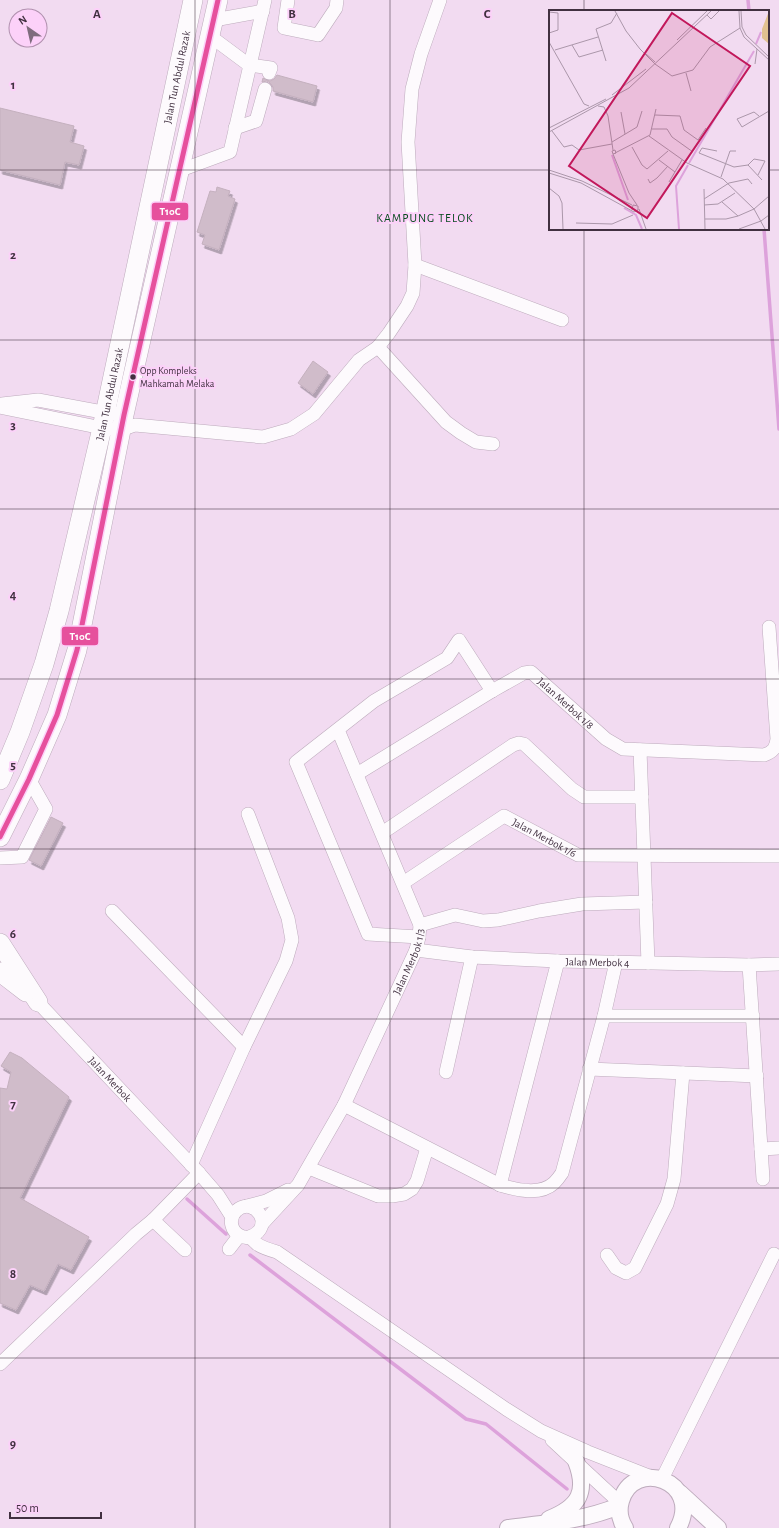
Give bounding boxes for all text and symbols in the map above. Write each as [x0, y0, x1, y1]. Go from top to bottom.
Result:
north arrow [8, 8, 48, 48]
text: A [93, 8, 101, 21]
text: B [288, 8, 296, 21]
text: C [484, 8, 491, 21]
inset map [549, 10, 769, 230]
text: N [16, 13, 29, 27]
street label: Jalan Tun Abdul Razak [161, 30, 192, 124]
text: 1 [11, 79, 15, 92]
line badge: T10C [151, 202, 189, 221]
text: T10C [160, 206, 181, 217]
district label: KAMPUNG TELOK [376, 212, 474, 224]
text: 2 [10, 249, 16, 262]
street label: Jalan Tun Abdul Razak [94, 347, 124, 441]
place label: Opp Kompleks Mahkamah Melaka [140, 366, 215, 389]
marker: Opp Kompleks Mahkamah Melaka [128, 372, 138, 382]
text: 3 [10, 419, 16, 432]
text: 4 [10, 589, 17, 602]
line badge: T10C [61, 626, 99, 646]
text: T10C [70, 631, 91, 642]
street label: Jalan Merbok 1/8 [536, 675, 596, 731]
text: 5 [10, 759, 16, 772]
street label: Jalan Merbok 1/6 [511, 816, 578, 859]
text: 6 [10, 928, 16, 941]
street label: Jalan Merbok 1/3 [391, 928, 425, 996]
street label: Jalan Merbok 4 [565, 956, 630, 968]
street label: Jalan Merbok [87, 1055, 134, 1103]
text: 7 [10, 1098, 16, 1111]
text: 8 [10, 1268, 16, 1281]
text: 9 [10, 1438, 16, 1451]
scale bar [10, 1494, 101, 1520]
text: 50 m [16, 1502, 39, 1514]

